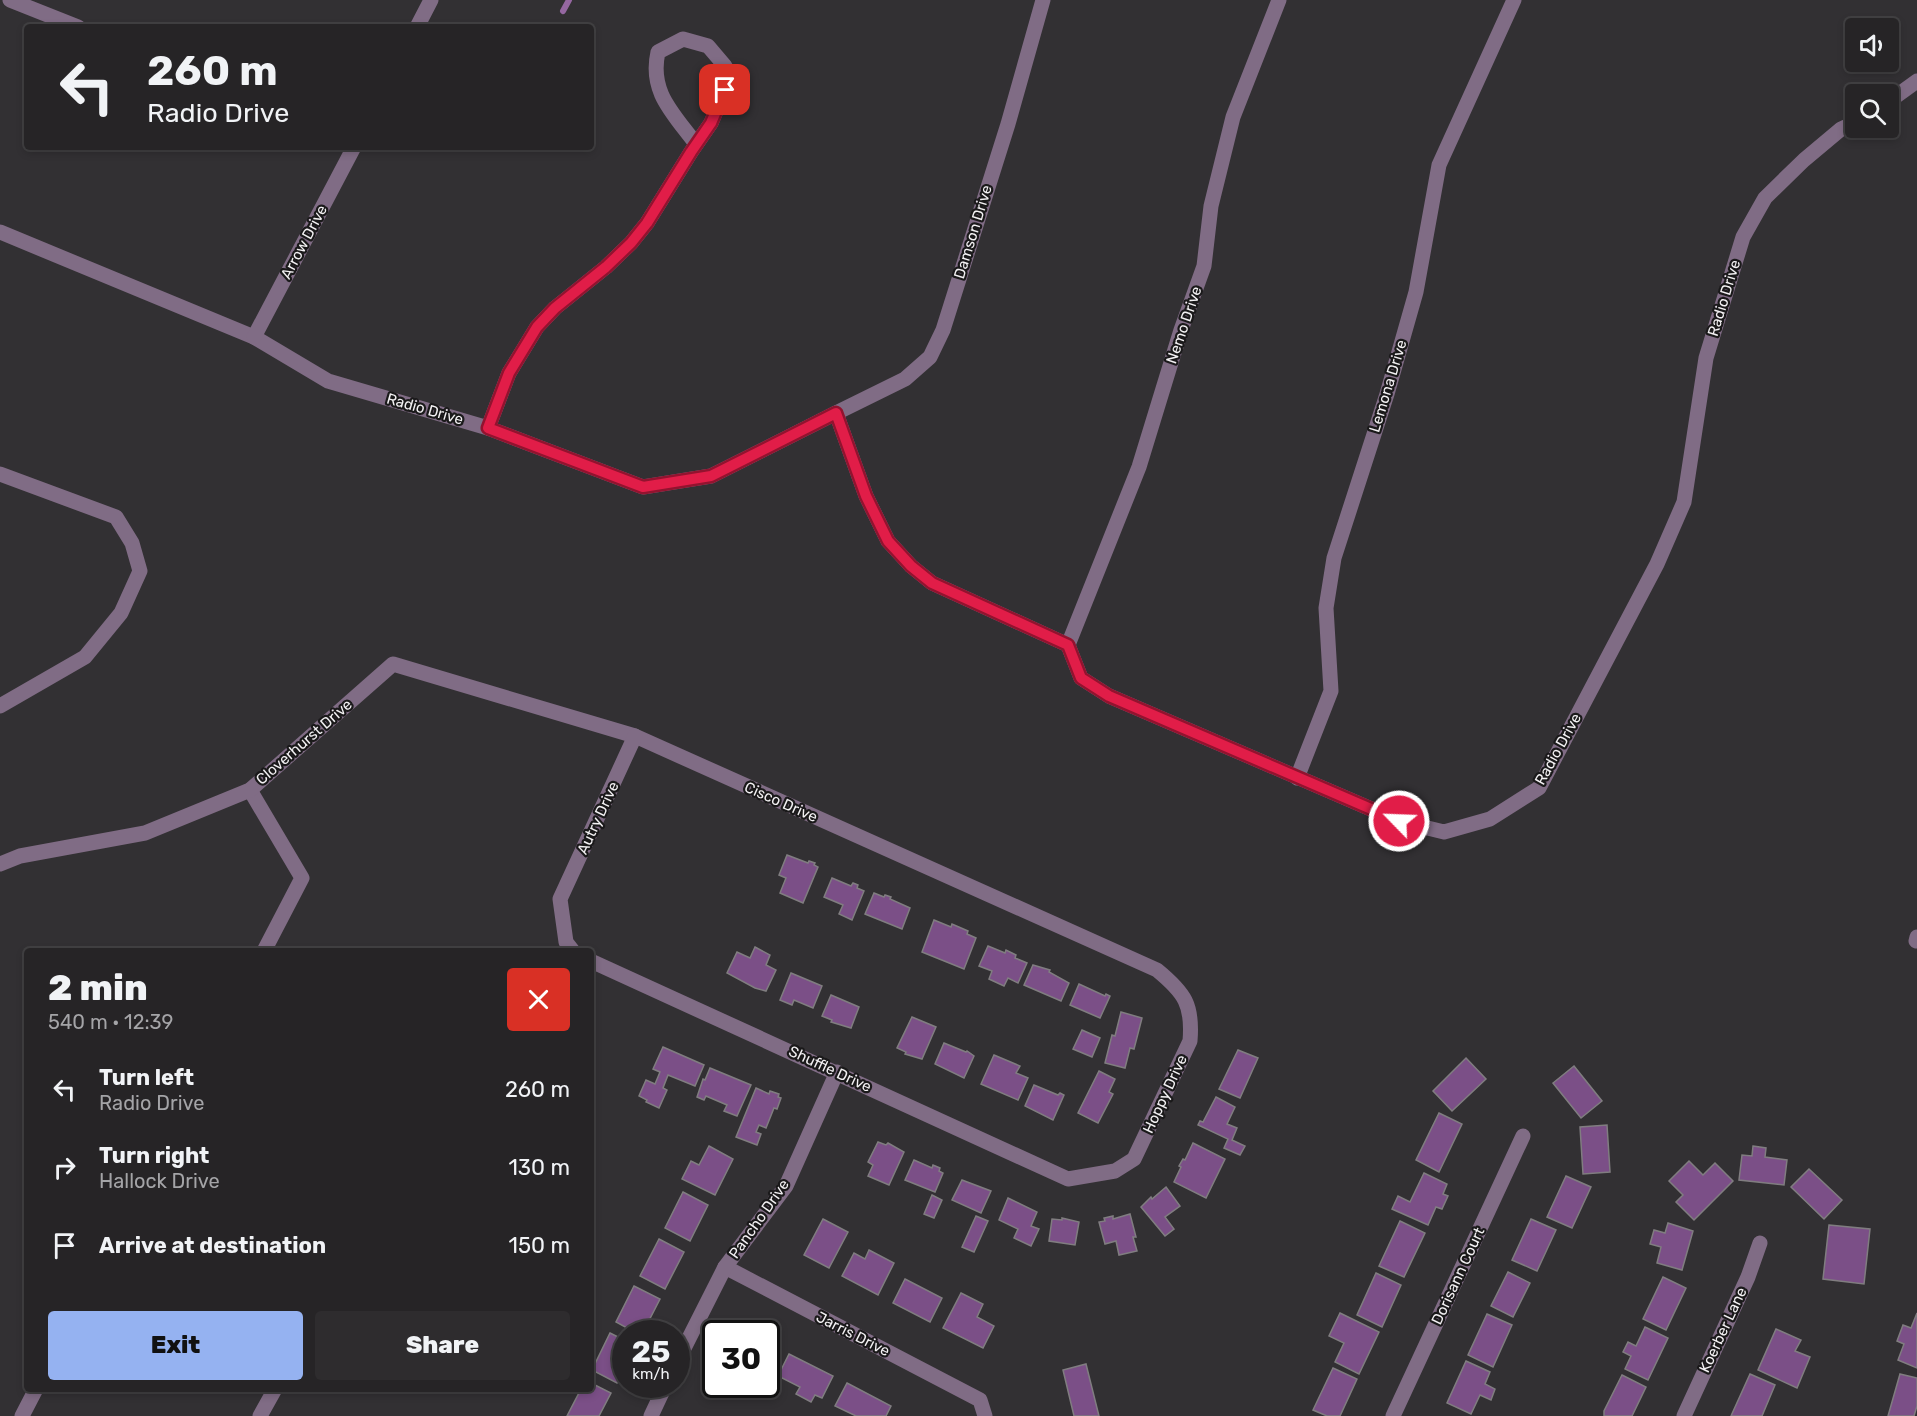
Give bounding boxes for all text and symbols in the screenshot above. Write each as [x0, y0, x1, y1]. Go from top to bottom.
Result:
map controls [1845, 18, 1899, 138]
button: sound [1845, 18, 1899, 72]
text: 260 m [147, 46, 278, 96]
icon: left [48, 48, 126, 126]
pin [699, 64, 750, 115]
icon: arrive [708, 73, 741, 106]
button: search [1845, 84, 1899, 138]
text: Radio Drive [147, 97, 289, 129]
street label: Damson Drive [950, 183, 996, 281]
street label: Arrow Drive [277, 202, 331, 282]
street label: Radio Drive [1704, 258, 1744, 338]
street label: Nemo Drive [1162, 284, 1206, 366]
street label: Lemona Drive [1365, 338, 1411, 434]
street label: Radio Drive [385, 389, 465, 429]
street label: Cloverhurst Drive [252, 695, 356, 789]
street label: Radio Drive [1531, 710, 1585, 788]
street label: Cisco Drive [742, 778, 820, 826]
street label: Autry Drive [573, 779, 623, 857]
position arrow [1367, 789, 1431, 853]
text: 2 min [48, 966, 148, 1009]
button: close [507, 968, 570, 1031]
text: 540 m · 12:39 [48, 1010, 173, 1034]
street label: Shuffle Drive [786, 1042, 874, 1096]
street label: Hoppy Drive [1139, 1052, 1191, 1136]
text: Turn left [99, 1064, 194, 1091]
icon: left [48, 1073, 81, 1106]
text: 260 m [505, 1076, 570, 1103]
text: Radio Drive [99, 1091, 204, 1115]
text: Turn right [99, 1142, 209, 1169]
icon: right [48, 1151, 81, 1184]
text: 130 m [508, 1154, 570, 1181]
text: Hallock Drive [99, 1169, 220, 1193]
street label: Pancho Drive [725, 1176, 793, 1262]
street label: Dorisann Court [1428, 1224, 1488, 1328]
icon: arrive [48, 1229, 81, 1262]
text: Arrive at destination [99, 1232, 326, 1259]
text: 150 m [509, 1232, 570, 1259]
street label: Koerber Lane [1695, 1285, 1751, 1375]
street label: Jarris Drive [813, 1308, 893, 1360]
button: Exit [48, 1311, 303, 1380]
button: Share [315, 1311, 570, 1380]
speed limit sign: 30 [702, 1320, 780, 1398]
text: 25 [632, 1334, 670, 1370]
text: km/h [632, 1365, 670, 1383]

